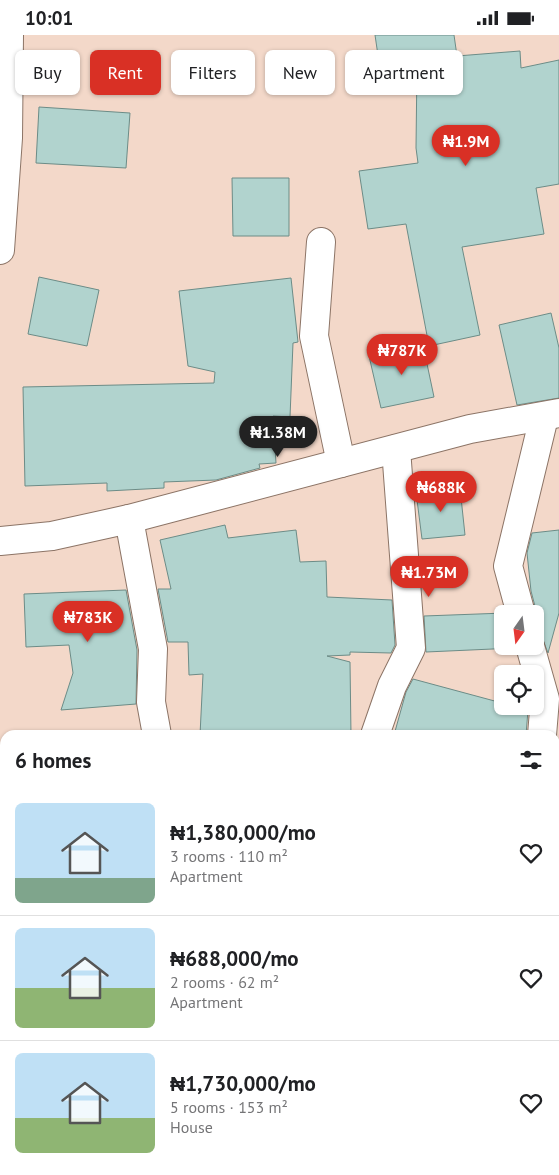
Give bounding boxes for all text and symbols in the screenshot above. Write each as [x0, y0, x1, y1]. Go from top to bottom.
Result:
text: 10:01 [25, 6, 73, 30]
chip: Buy [15, 50, 80, 95]
chip: Rent [90, 50, 161, 95]
chip: Filters [171, 50, 255, 95]
chip: New [265, 50, 335, 95]
chip: Apartment [345, 50, 463, 95]
pin: ₦1.9M [431, 125, 501, 167]
text: ₦1.9M [443, 131, 489, 151]
pin: ₦787K [367, 333, 437, 376]
text: ₦787K [378, 340, 426, 360]
pin: ₦1.38M [237, 415, 319, 458]
text: ₦1.38M [250, 422, 306, 442]
pin: ₦688K [406, 471, 476, 513]
text: ₦688K [417, 477, 465, 497]
pin: ₦1.73M [388, 555, 470, 598]
text: ₦1.73M [401, 562, 457, 582]
pin: ₦783K [53, 601, 123, 643]
north arrow [494, 605, 544, 655]
map controls [494, 605, 544, 715]
text: ₦783K [64, 607, 112, 627]
button: locate [494, 665, 544, 715]
icon: filters [517, 746, 545, 774]
text: 6 homes [15, 747, 91, 774]
text: ₦1,380,000/mo [170, 819, 316, 846]
icon: home [55, 823, 115, 883]
icon: heart [517, 839, 545, 867]
text: 3 rooms · 110 m² [170, 846, 288, 866]
text: Apartment [170, 866, 243, 886]
text: ₦688,000/mo [170, 945, 299, 972]
icon: home [55, 948, 115, 1008]
icon: heart [517, 964, 545, 992]
text: 2 rooms · 62 m² [170, 972, 279, 992]
text: Apartment [170, 992, 243, 1012]
text: ₦1,730,000/mo [170, 1070, 316, 1097]
icon: home [55, 1073, 115, 1133]
icon: heart [517, 1089, 545, 1117]
text: 5 rooms · 153 m² [170, 1097, 288, 1117]
text: House [170, 1117, 213, 1137]

